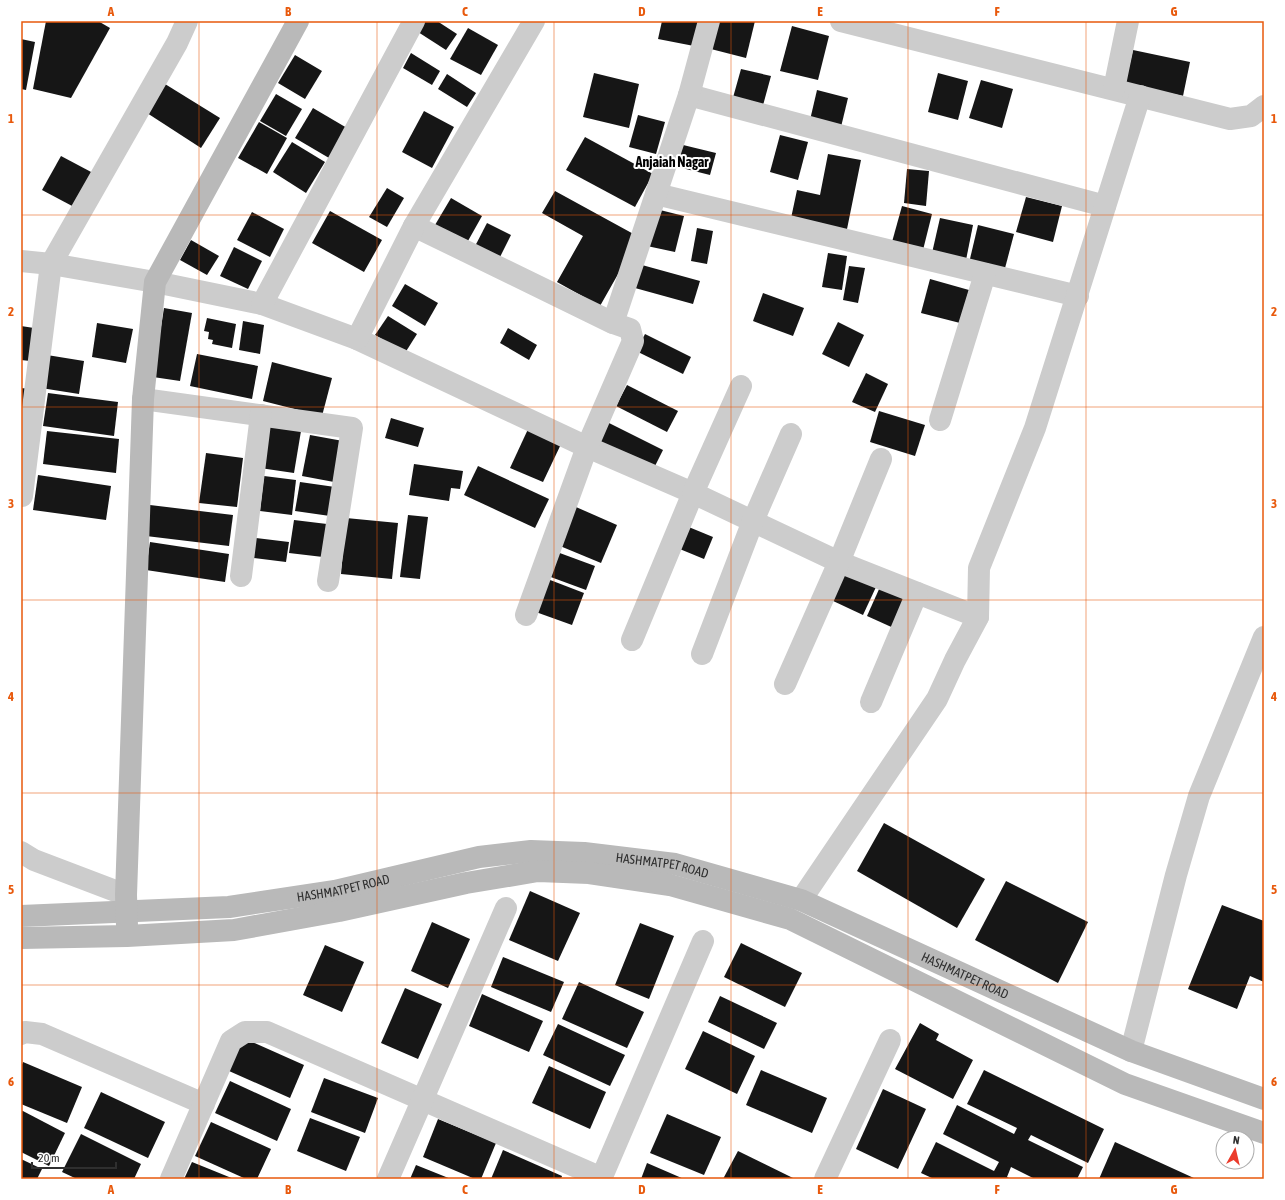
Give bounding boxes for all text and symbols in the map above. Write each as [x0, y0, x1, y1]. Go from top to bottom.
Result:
text: A [107, 4, 115, 19]
text: B [285, 4, 292, 19]
text: C [462, 4, 468, 19]
text: D [638, 4, 646, 19]
text: E [817, 4, 823, 19]
text: F [994, 4, 1000, 19]
text: G [1171, 4, 1178, 19]
text: 1 [8, 111, 14, 126]
text: 1 [1271, 111, 1277, 126]
district label: Anjaiah Nagar [635, 154, 709, 170]
text: 2 [8, 304, 14, 319]
text: 2 [1271, 304, 1277, 319]
text: 3 [8, 496, 14, 511]
text: 3 [1271, 496, 1277, 511]
text: 4 [7, 689, 14, 704]
text: 4 [1270, 689, 1277, 704]
street label: HASHMATPET ROAD [615, 850, 710, 881]
street label: HASHMATPET ROAD [296, 871, 391, 905]
text: 5 [8, 882, 14, 897]
text: 5 [1271, 882, 1277, 897]
street label: HASHMATPET ROAD [919, 949, 1011, 1002]
text: 6 [8, 1074, 14, 1089]
text: 6 [1271, 1074, 1277, 1089]
north arrow [1215, 1130, 1255, 1170]
text: N [1232, 1134, 1240, 1146]
scale bar [32, 1144, 116, 1170]
text: 20 m [38, 1151, 60, 1165]
text: A [107, 1182, 115, 1197]
text: B [285, 1182, 292, 1197]
text: C [462, 1182, 468, 1197]
text: D [638, 1182, 646, 1197]
text: E [817, 1182, 823, 1197]
text: F [994, 1182, 1000, 1197]
text: G [1171, 1182, 1178, 1197]

